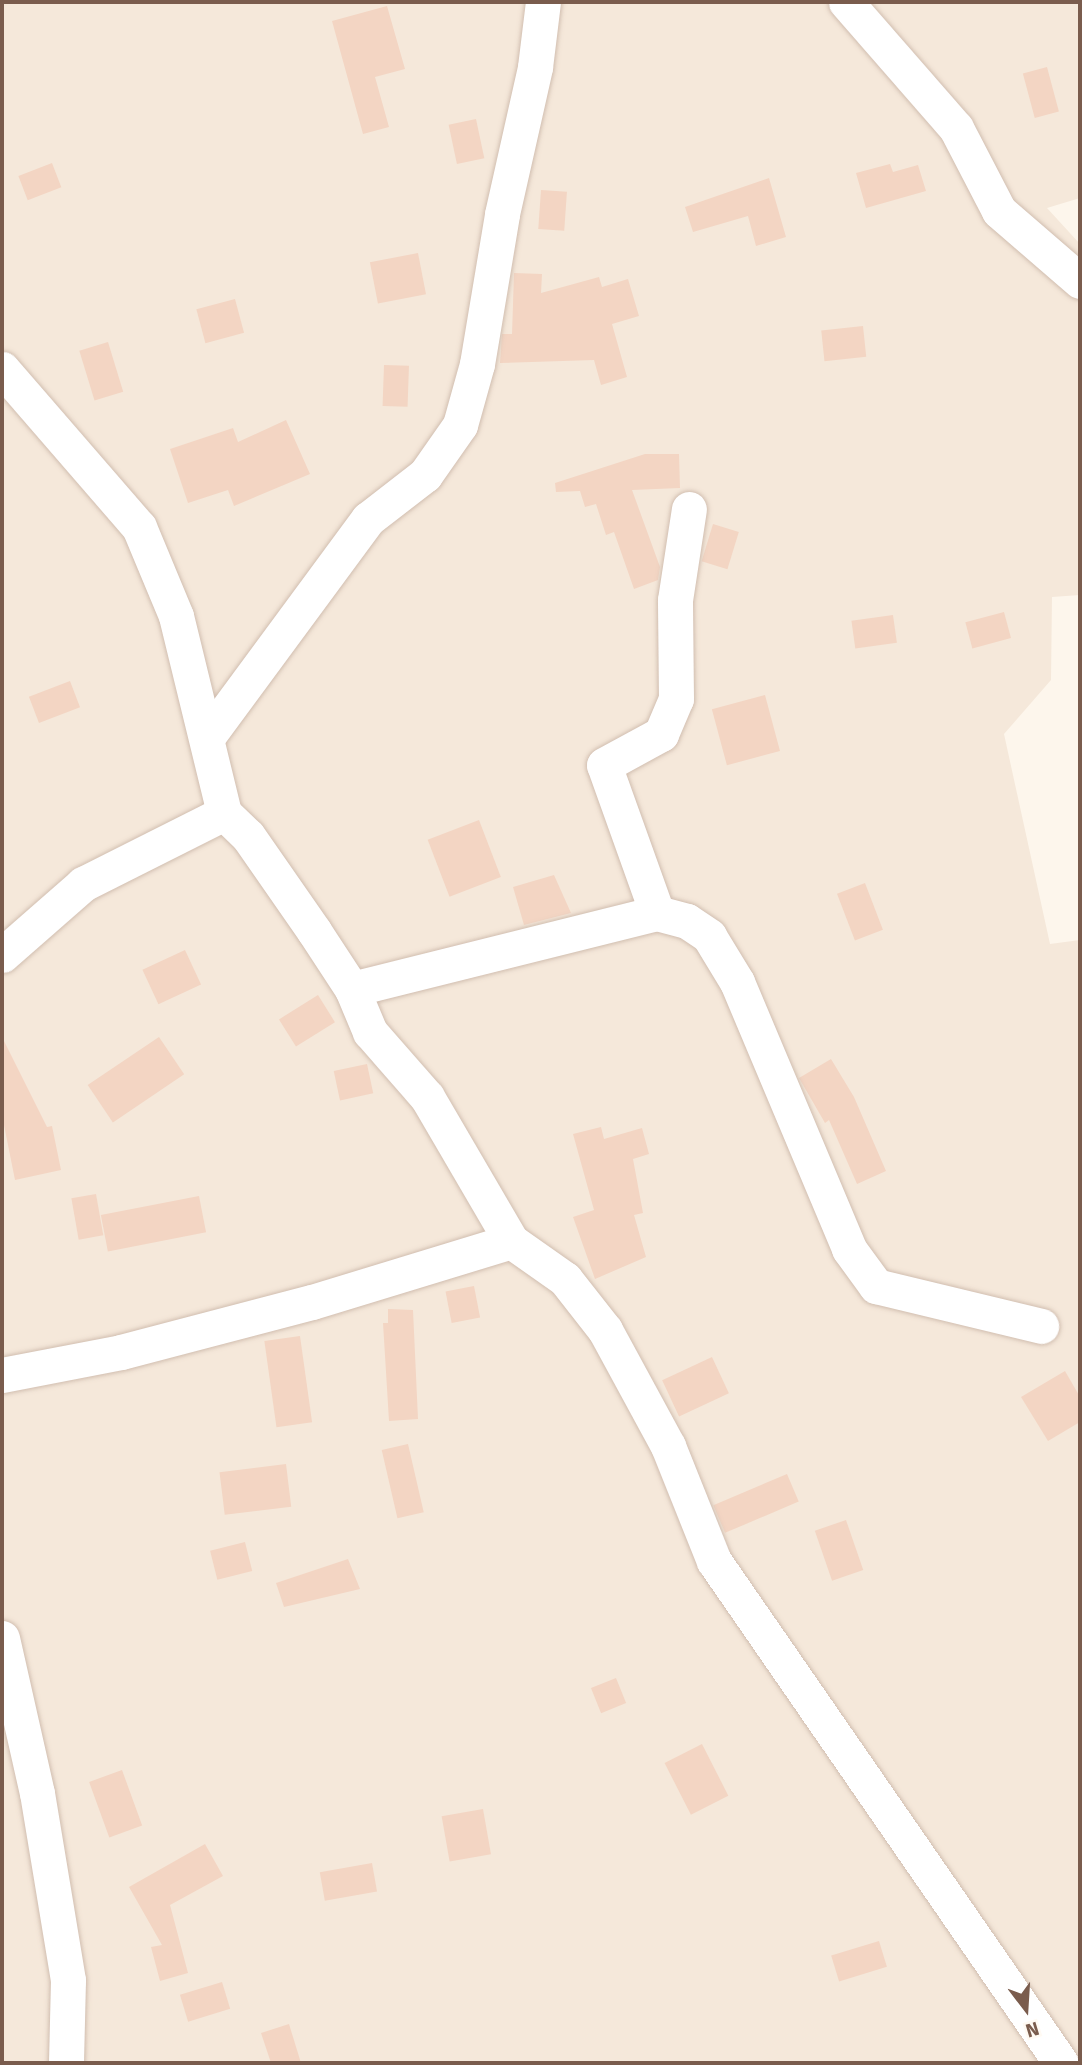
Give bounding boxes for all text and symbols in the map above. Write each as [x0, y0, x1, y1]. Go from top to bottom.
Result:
north arrow [991, 1974, 1061, 2044]
text: N [1023, 2017, 1042, 2042]

